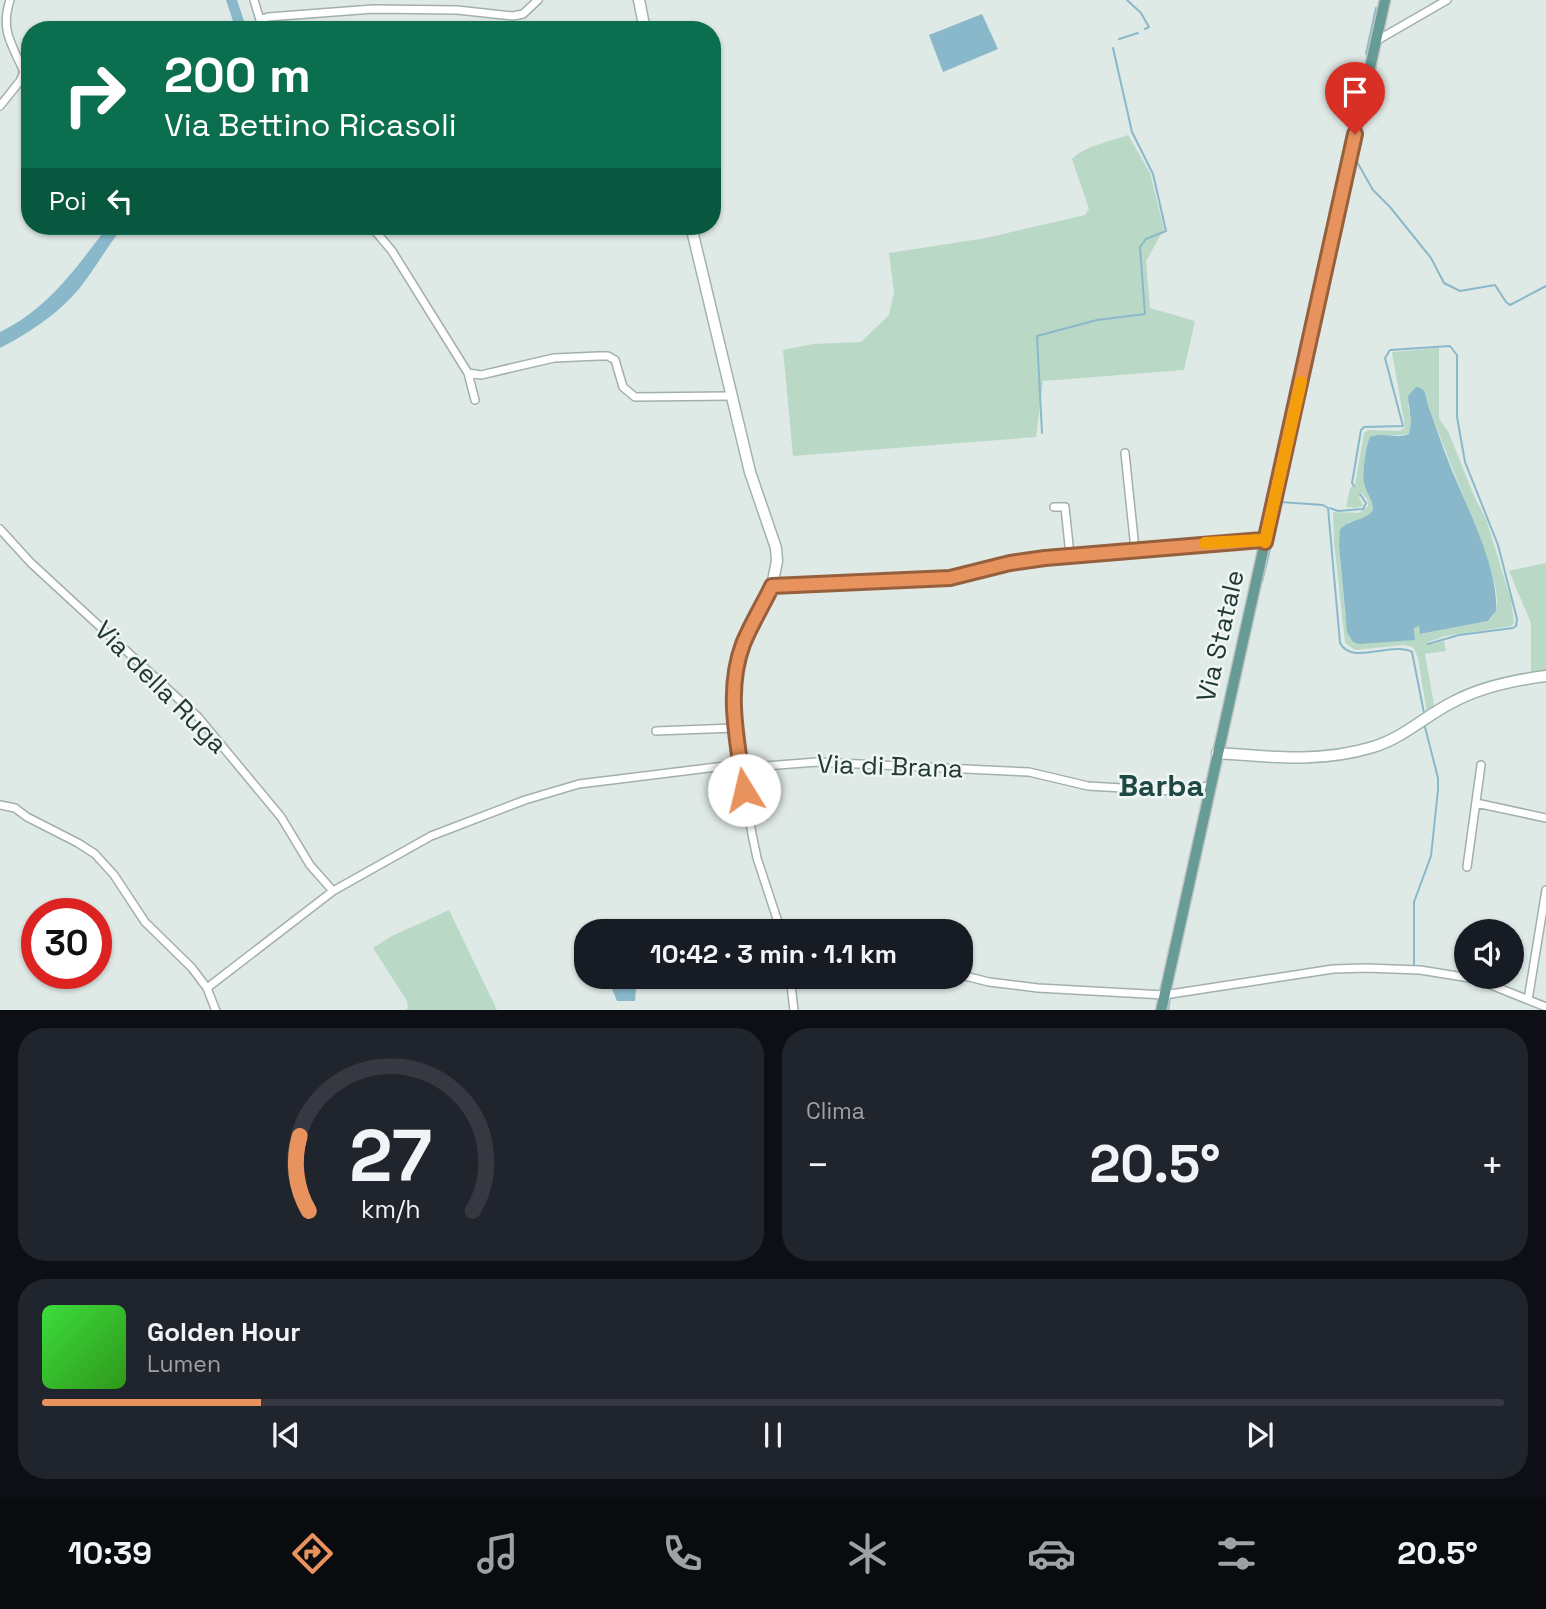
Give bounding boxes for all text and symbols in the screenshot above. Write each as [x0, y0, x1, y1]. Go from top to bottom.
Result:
text: 200 m [164, 44, 311, 106]
icon: right [49, 49, 140, 140]
pin [1325, 62, 1385, 134]
icon: arrive [1336, 73, 1374, 111]
text: Via Bettino Ricasoli [164, 105, 457, 145]
icon: left [101, 182, 139, 220]
text: Poi [49, 184, 87, 218]
street label: Via Statale [1188, 567, 1252, 705]
street label: Via della Ruga [87, 613, 235, 761]
street label: Via di Brana [816, 746, 964, 786]
position arrow [707, 753, 781, 827]
district label: Barba [1118, 766, 1204, 805]
speed limit sign: 30 [21, 898, 112, 989]
map controls [1454, 919, 1524, 989]
button: sound [1454, 919, 1524, 989]
text: 10:42 · 3 min · 1.1 km [650, 937, 897, 971]
text: Clima [806, 1096, 865, 1126]
text: 27 [350, 1109, 432, 1202]
text: 20.5° [1089, 1131, 1221, 1197]
text: − [806, 1141, 830, 1189]
text: + [1480, 1141, 1504, 1189]
text: km/h [361, 1192, 421, 1224]
text: Golden Hour [147, 1315, 301, 1349]
text: Lumen [147, 1349, 221, 1379]
icon: previous [267, 1416, 305, 1454]
icon: pause [754, 1416, 792, 1454]
icon: next [1241, 1416, 1279, 1454]
icon: directions [288, 1529, 337, 1578]
icon: music [473, 1529, 522, 1578]
icon: phone [658, 1529, 707, 1578]
icon: climate [843, 1529, 892, 1578]
icon: car [1027, 1529, 1076, 1578]
icon: filters [1212, 1529, 1261, 1578]
text: 10:39 [68, 1533, 152, 1573]
text: 20.5° [1397, 1533, 1478, 1573]

